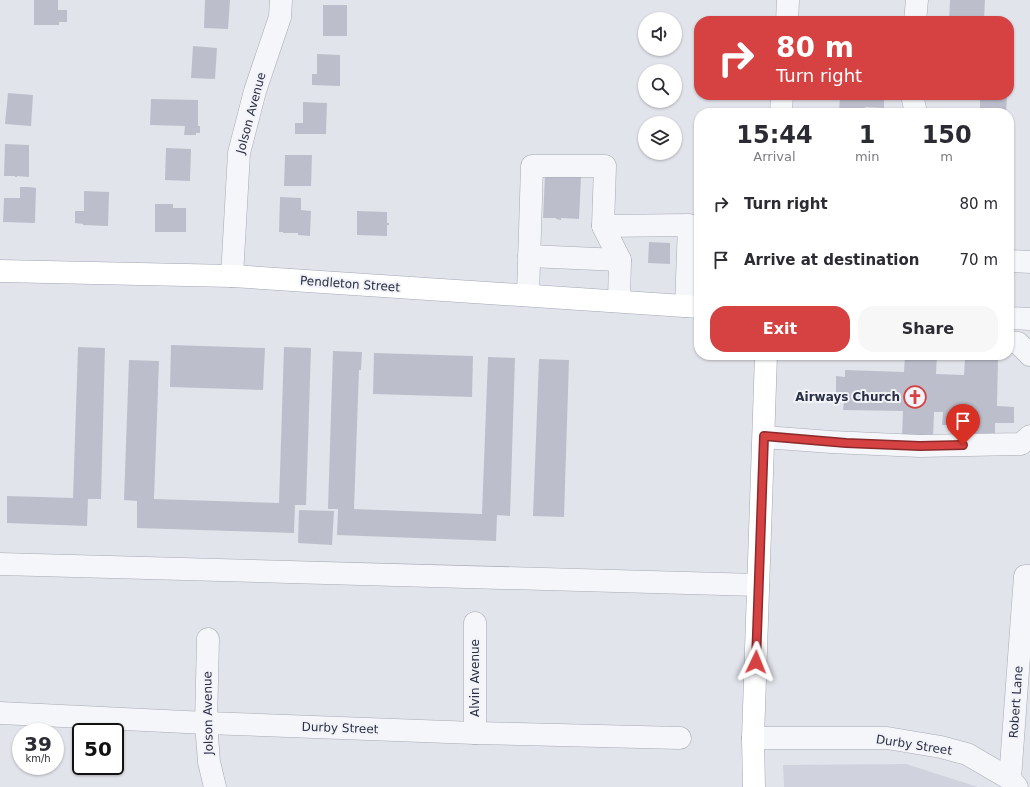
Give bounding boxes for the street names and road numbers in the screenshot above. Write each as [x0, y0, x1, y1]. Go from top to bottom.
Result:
street label: Jolson Avenue [233, 71, 269, 156]
street label: Pendleton Street [300, 274, 401, 294]
street label: Alvin Avenue [468, 639, 482, 717]
street label: Robert Lane [1006, 665, 1026, 739]
street label: Jolson Avenue [200, 671, 216, 756]
street label: Durby Street [301, 720, 379, 736]
street label: Durby Street [875, 732, 953, 758]

